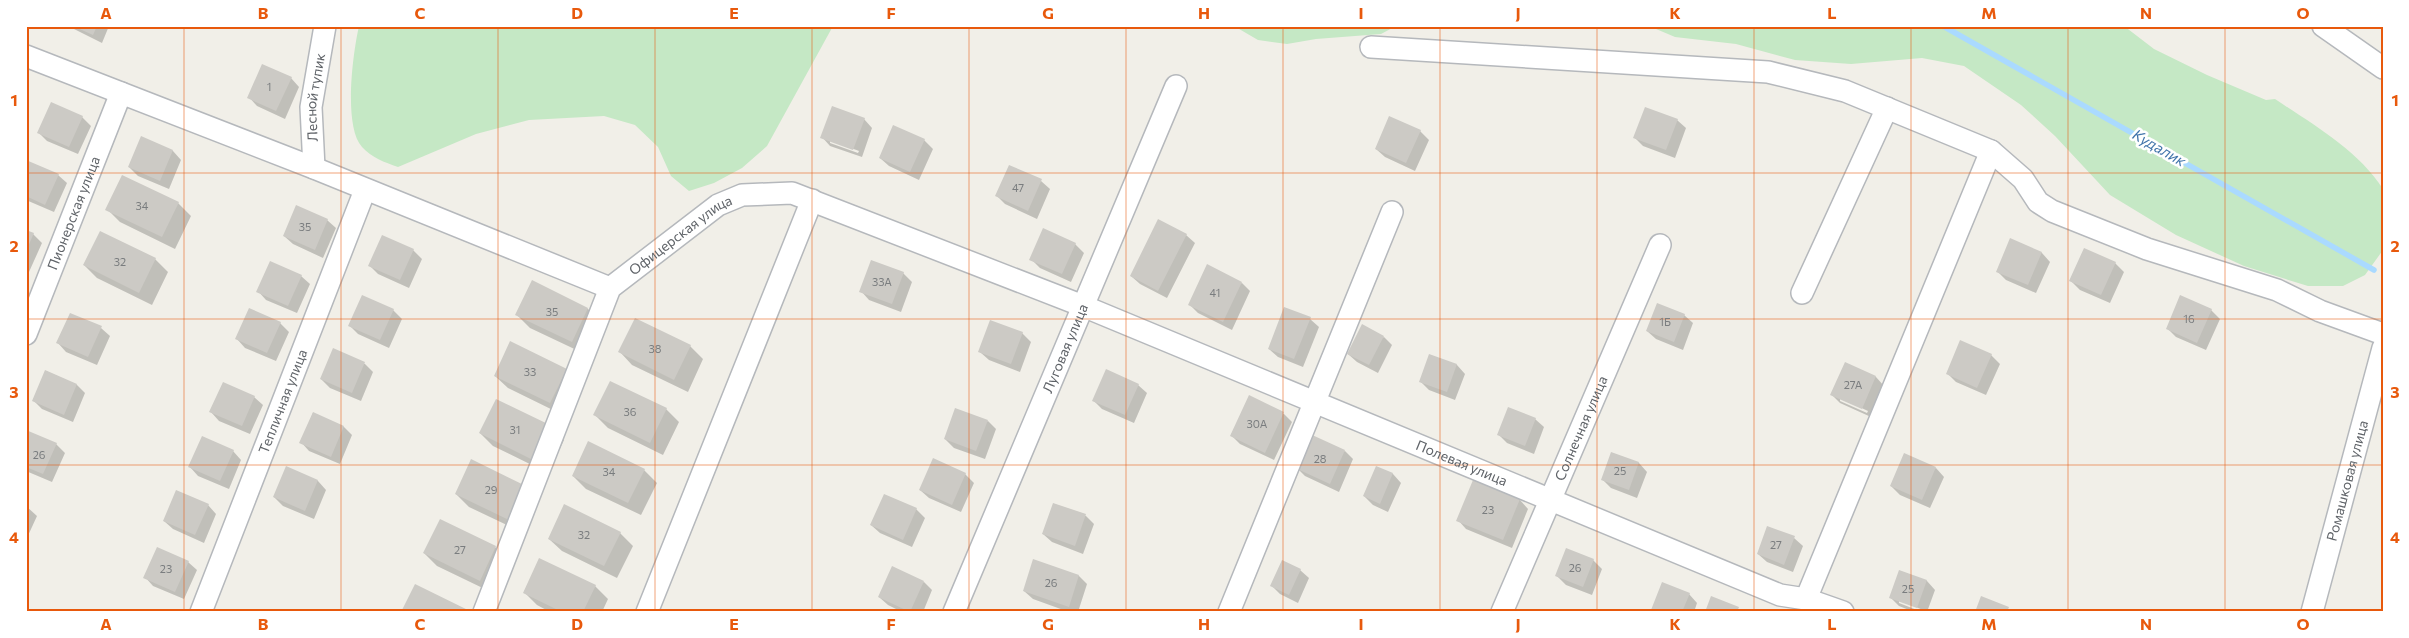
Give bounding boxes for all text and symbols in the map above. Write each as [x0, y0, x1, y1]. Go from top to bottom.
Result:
text: A [100, 3, 112, 22]
text: B [258, 3, 269, 22]
text: C [415, 3, 426, 22]
text: D [571, 3, 583, 22]
text: E [729, 3, 739, 22]
text: F [886, 3, 896, 22]
text: G [1042, 3, 1054, 22]
text: H [1198, 3, 1210, 22]
text: I [1358, 3, 1364, 22]
text: J [1515, 3, 1521, 22]
text: K [1669, 3, 1681, 22]
text: L [1827, 3, 1837, 22]
text: M [1981, 3, 1997, 22]
text: N [2140, 3, 2152, 22]
text: O [2296, 3, 2310, 22]
street label: Лесной тупик [302, 51, 328, 142]
house number: 1 [267, 80, 271, 93]
text: 1 [10, 90, 18, 109]
text: 1 [2391, 90, 2399, 109]
water label: Кудалик [2130, 125, 2190, 170]
street label: Пионерская улица [43, 154, 103, 272]
house number: 47 [1012, 181, 1024, 194]
street label: Офицерская улица [625, 191, 734, 278]
house number: 34 [136, 199, 149, 212]
house number: 35 [299, 220, 311, 233]
text: 2 [9, 236, 19, 255]
text: 2 [2390, 236, 2400, 255]
house number: 32 [114, 255, 126, 268]
house number: 33А [872, 275, 892, 288]
house number: 41 [1210, 286, 1220, 299]
street label: Луговая улица [1038, 301, 1091, 396]
house number: 35 [546, 305, 558, 318]
house number: 16 [2183, 312, 2195, 325]
house number: 1Б [1659, 315, 1671, 328]
house number: 38 [649, 342, 662, 355]
street label: Тепличная улица [254, 347, 310, 456]
house number: 33 [524, 365, 536, 378]
street label: Солнечная улица [1551, 373, 1611, 483]
house number: 27А [1844, 378, 1863, 391]
text: 3 [9, 382, 19, 401]
text: 3 [2390, 382, 2400, 401]
house number: 36 [624, 405, 637, 418]
house number: 30А [1247, 417, 1268, 430]
street label: Ромашковая улица [2322, 418, 2371, 543]
house number: 31 [510, 423, 520, 436]
street label: Полевая улица [1414, 436, 1510, 489]
house number: 26 [33, 448, 46, 461]
house number: 28 [1314, 452, 1327, 465]
house number: 25 [1614, 464, 1626, 477]
house number: 34 [603, 465, 616, 478]
house number: 29 [485, 483, 498, 496]
house number: 23 [1482, 503, 1494, 516]
text: 4 [9, 527, 19, 546]
text: 4 [2390, 527, 2400, 546]
house number: 32 [578, 528, 590, 541]
house number: 27 [1770, 538, 1782, 551]
house number: 27 [454, 543, 466, 556]
house number: 26 [1569, 561, 1582, 574]
house number: 23 [160, 562, 172, 575]
house number: 26 [1045, 576, 1058, 589]
house number: 25 [1902, 582, 1914, 595]
text: A [100, 614, 112, 633]
text: B [258, 614, 269, 633]
text: C [415, 614, 426, 633]
text: D [571, 614, 583, 633]
text: E [729, 614, 739, 633]
text: F [886, 614, 896, 633]
text: G [1042, 614, 1054, 633]
text: H [1198, 614, 1210, 633]
text: I [1358, 614, 1364, 633]
text: J [1515, 614, 1521, 633]
text: K [1669, 614, 1681, 633]
text: L [1827, 614, 1837, 633]
text: M [1981, 614, 1997, 633]
text: N [2140, 614, 2152, 633]
text: O [2296, 614, 2310, 633]

